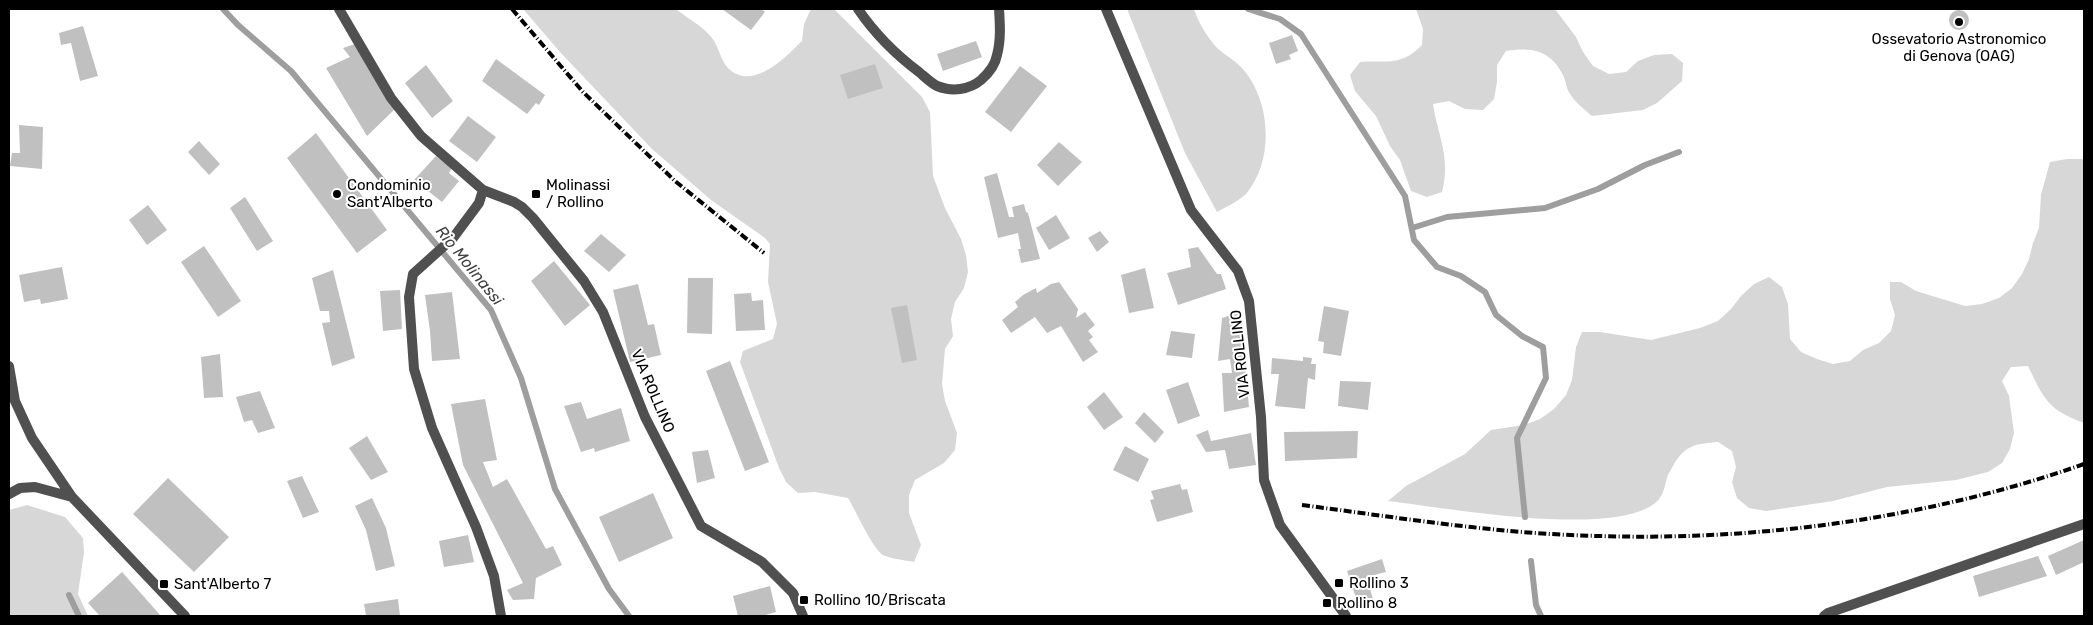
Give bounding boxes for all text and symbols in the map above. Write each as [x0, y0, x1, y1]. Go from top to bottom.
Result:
marker: Ossevatorio Astronomico di Genova (OAG) [1953, 16, 1965, 28]
place label: Ossevatorio Astronomico di Genova (OAG) [1872, 30, 2046, 65]
place label: Condominio Sant'Alberto [347, 176, 433, 211]
place label: Molinassi / Rollino [546, 176, 610, 211]
marker: Condominio Sant'Alberto [331, 188, 343, 200]
marker: Molinassi / Rollino [530, 188, 542, 200]
water label: Rio Molinassi [432, 222, 508, 310]
street label: VIA ROLLINO [1226, 309, 1254, 399]
street label: VIA ROLLINO [627, 347, 679, 435]
place label: Rollino 3 [1349, 574, 1409, 592]
place label: Sant'Alberto 7 [174, 575, 272, 593]
marker: Rollino 3 [1333, 577, 1345, 589]
marker: Sant'Alberto 7 [158, 578, 170, 590]
place label: Rollino 10/Briscata [814, 591, 946, 609]
marker: Rollino 10/Briscata [798, 594, 810, 606]
place label: Rollino 8 [1337, 594, 1397, 612]
marker: Rollino 8 [1321, 597, 1333, 609]

